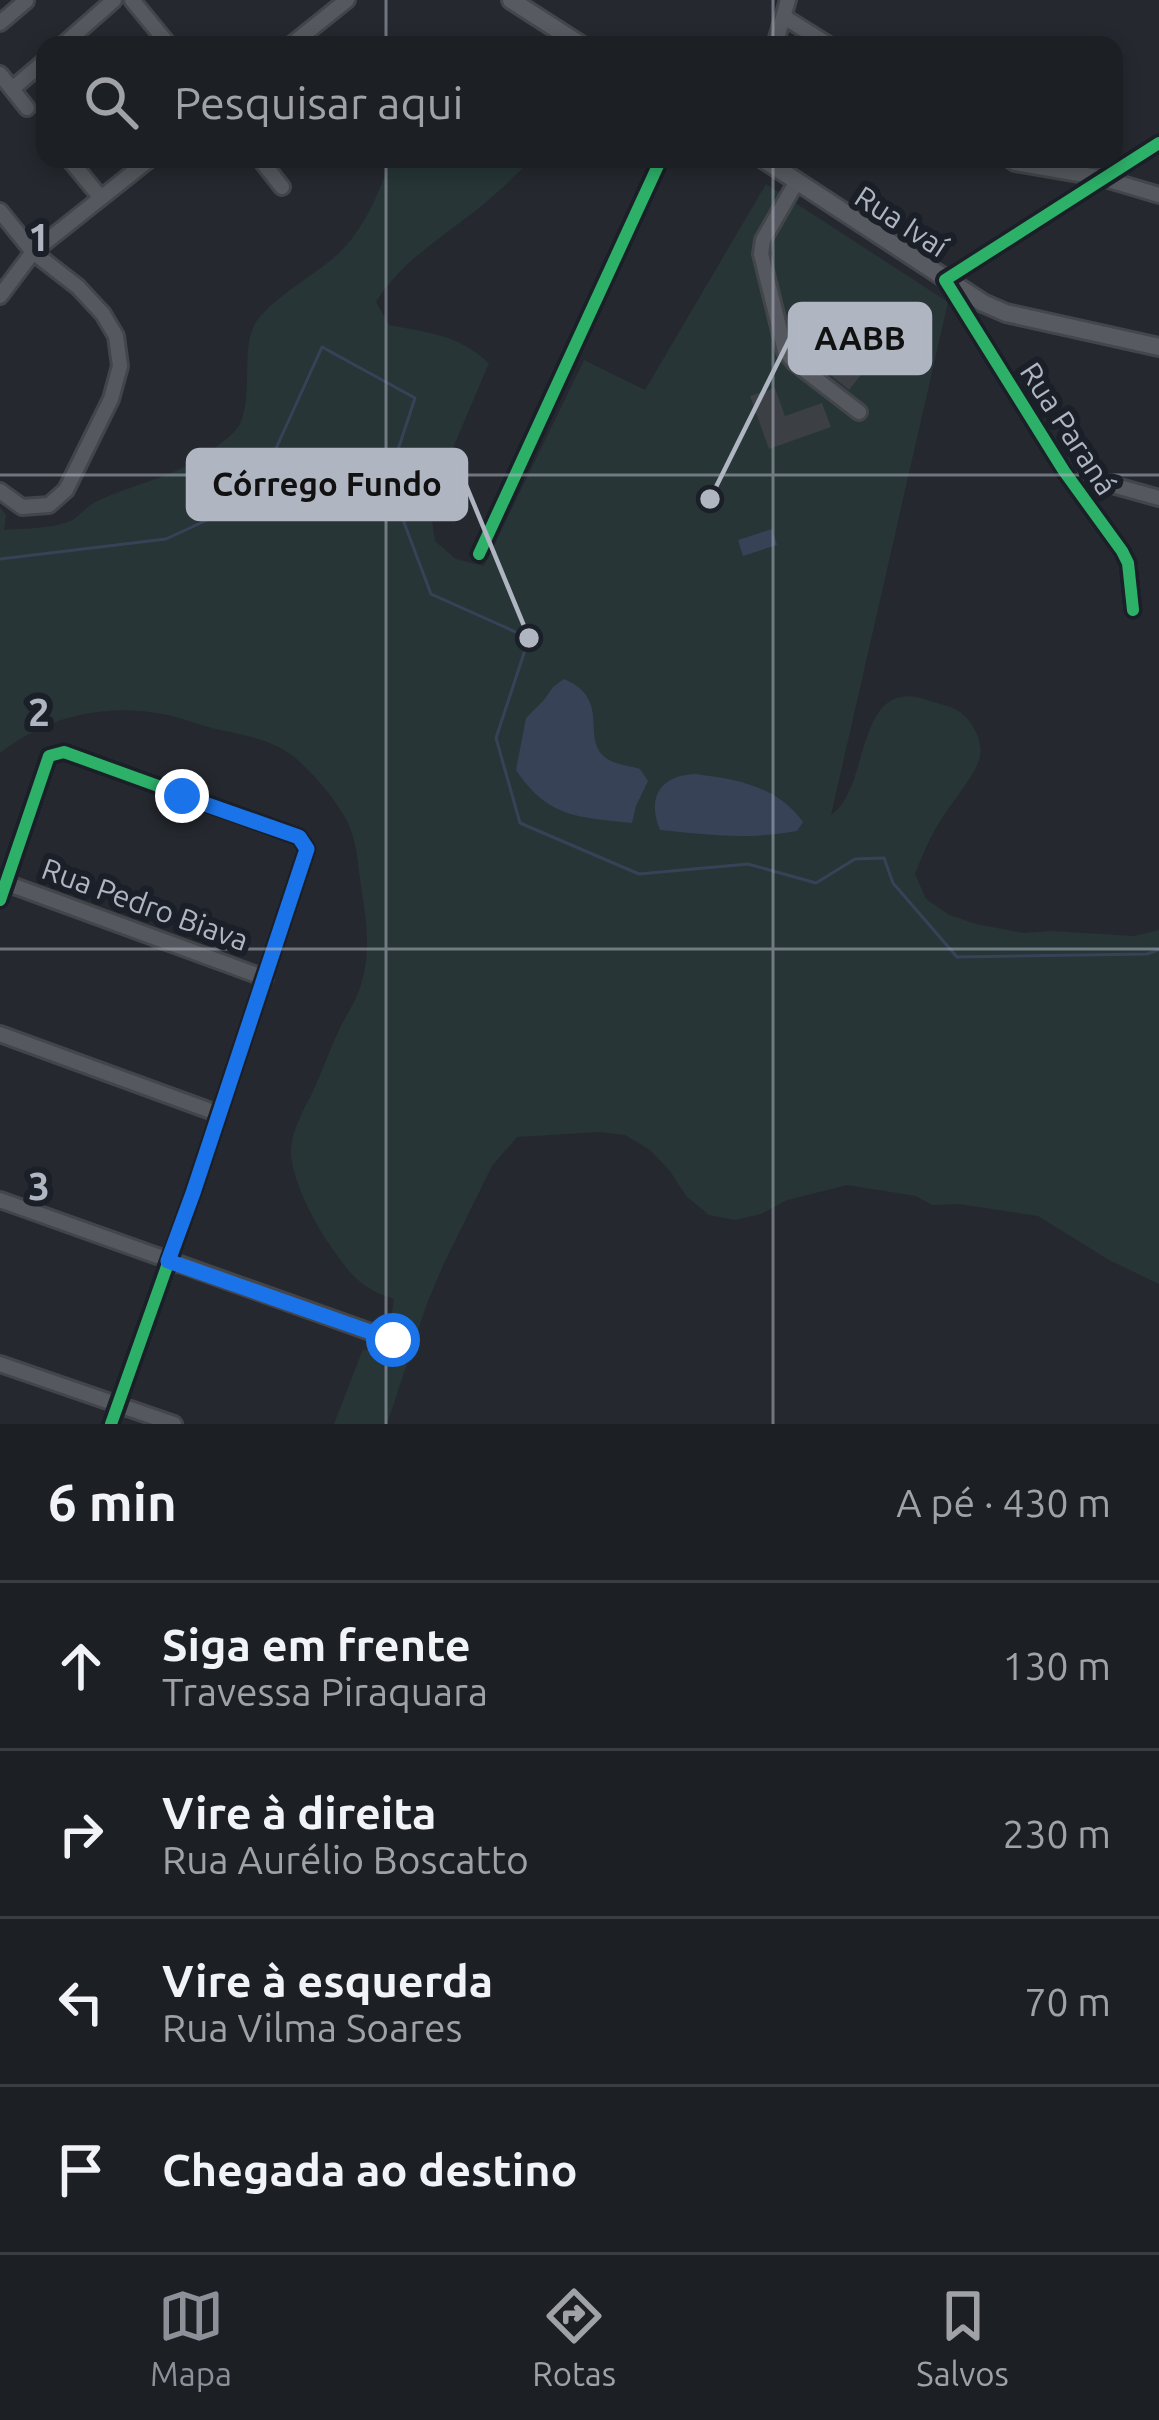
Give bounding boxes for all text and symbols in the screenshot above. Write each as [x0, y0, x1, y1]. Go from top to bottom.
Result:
search box [36, 36, 1123, 168]
icon: search [78, 69, 144, 135]
text: Pesquisar aqui [174, 77, 463, 128]
street label: Rua Ivaí [849, 179, 955, 264]
text: 1 [28, 215, 50, 258]
callout: AABB [790, 304, 930, 373]
text: AABB [814, 319, 906, 356]
street label: Rua Paraná [1014, 356, 1124, 501]
callout: Córrego Fundo [188, 450, 466, 519]
text: Córrego Fundo [212, 465, 442, 502]
text: 2 [28, 690, 50, 733]
route end [155, 769, 209, 823]
street label: Rua Pedro Biava [38, 851, 253, 957]
text: 3 [28, 1164, 50, 1207]
route start [366, 1313, 420, 1367]
text: 6 min [48, 1473, 177, 1531]
text: A pé · 430 m [896, 1481, 1111, 1524]
text: Siga em frente [162, 1619, 471, 1670]
icon: ahead [48, 1633, 114, 1699]
text: 130 m [1002, 1644, 1111, 1687]
text: Travessa Piraquara [162, 1670, 488, 1713]
text: Vire à direita [162, 1787, 437, 1838]
icon: right [48, 1801, 114, 1867]
text: 230 m [1002, 1812, 1111, 1855]
text: Rua Aurélio Boscatto [162, 1838, 529, 1881]
text: Vire à esquerda [162, 1955, 493, 2006]
icon: left [48, 1969, 114, 2035]
text: 70 m [1024, 1980, 1111, 2023]
text: Rua Vilma Soares [162, 2006, 462, 2049]
icon: arrive [48, 2137, 114, 2203]
text: Chegada ao destino [162, 2144, 578, 2195]
tab: Mapa [150, 2283, 232, 2392]
tab: Rotas [532, 2283, 616, 2392]
tab: Salvos [916, 2283, 1009, 2392]

